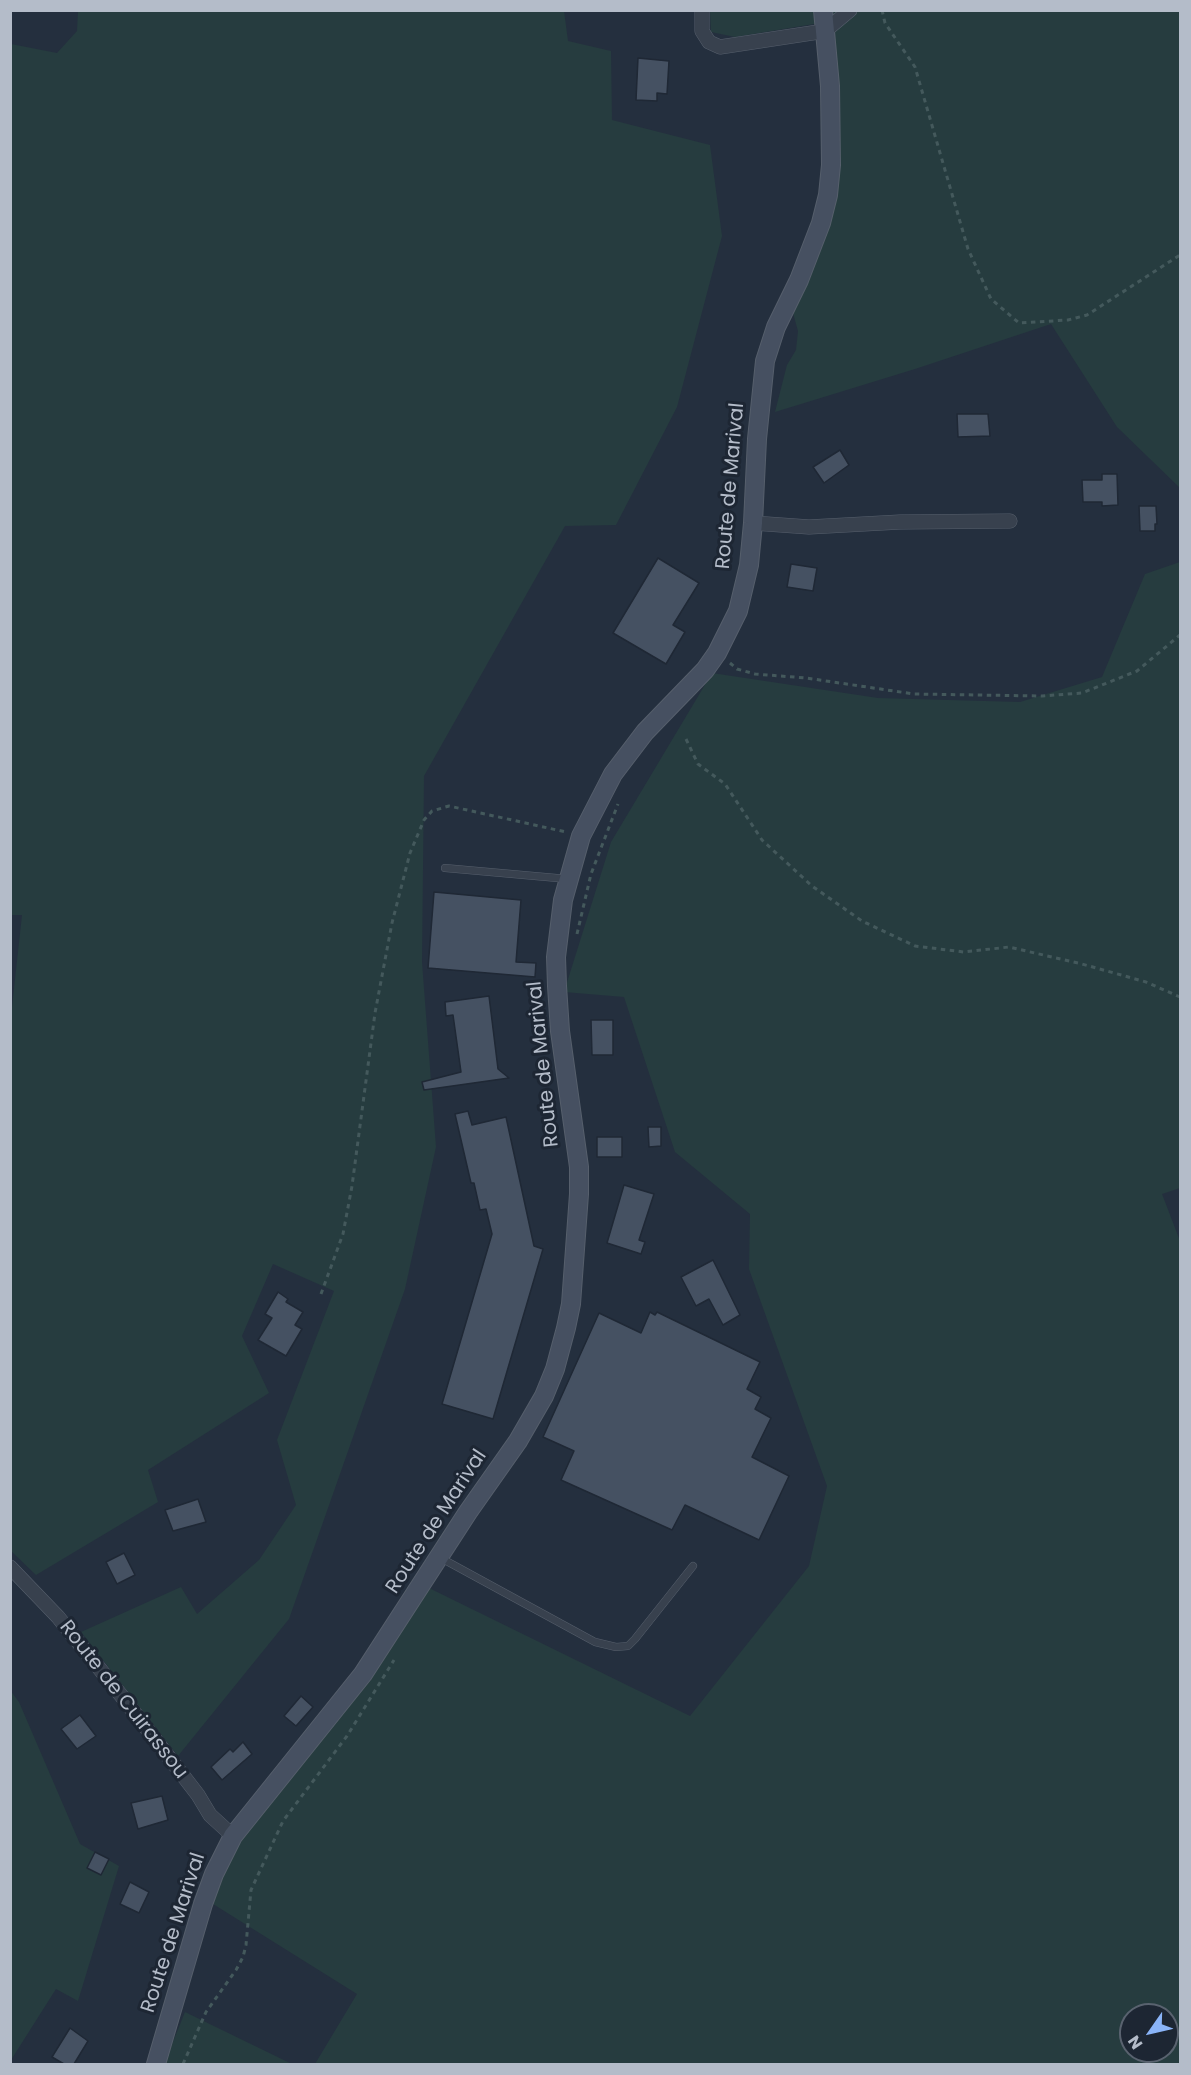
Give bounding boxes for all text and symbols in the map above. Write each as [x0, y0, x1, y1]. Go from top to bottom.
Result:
street label: Route de Marival [712, 402, 750, 570]
street label: Route de Marival [523, 980, 565, 1148]
street label: Route de Marival [382, 1446, 492, 1598]
street label: Route de Cuirassou [54, 1616, 192, 1784]
street label: Route de Marival [137, 1850, 211, 2016]
north arrow [1119, 2003, 1179, 2063]
text: N [1122, 2031, 1148, 2054]

